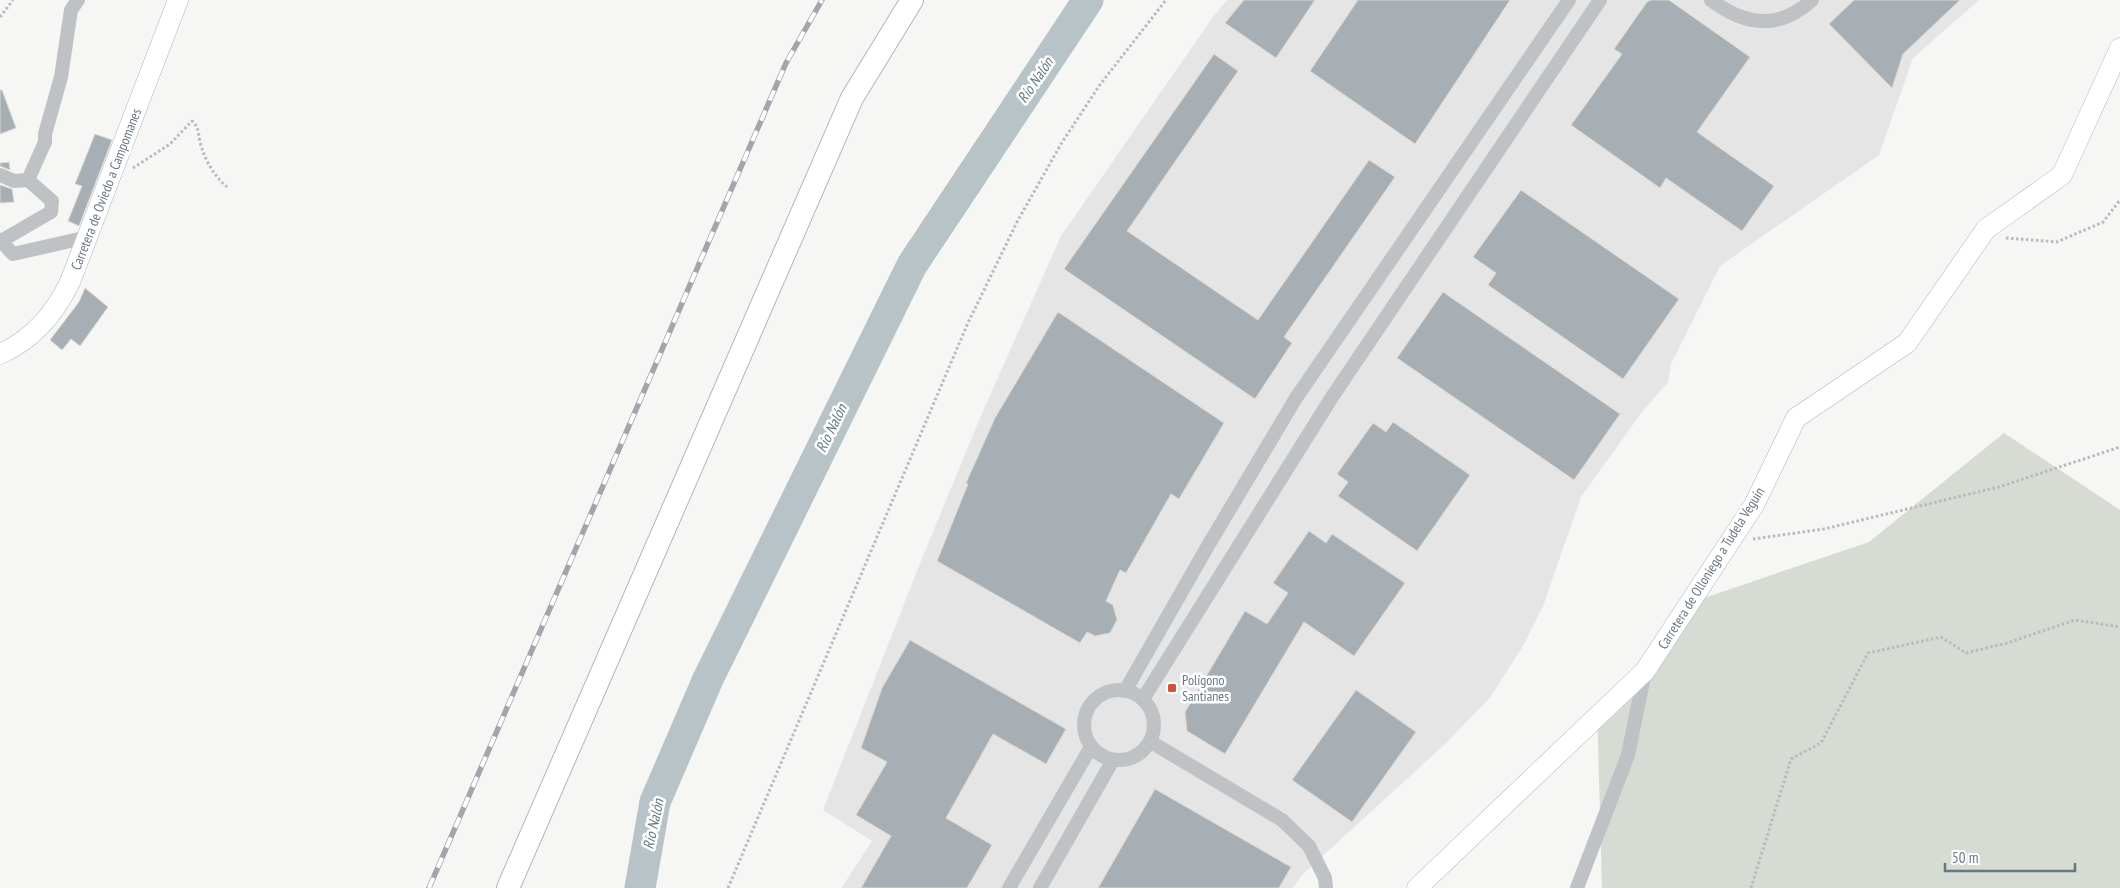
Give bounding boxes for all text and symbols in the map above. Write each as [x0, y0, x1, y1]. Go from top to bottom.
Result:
water label: Río Nalón [1013, 52, 1058, 106]
street label: Carretera de Oviedo a Campomanes [67, 105, 145, 272]
water label: Río Nalón [811, 400, 851, 455]
street label: Carretera de Olloniego a Tudela Veguín [1654, 484, 1768, 652]
place label: Polígono Santianes [1182, 671, 1229, 705]
marker: Polígono Santianes [1166, 682, 1178, 694]
water label: Río Nalón [638, 796, 668, 851]
scale bar [1945, 840, 2075, 872]
text: 50 m [1952, 848, 1978, 867]

